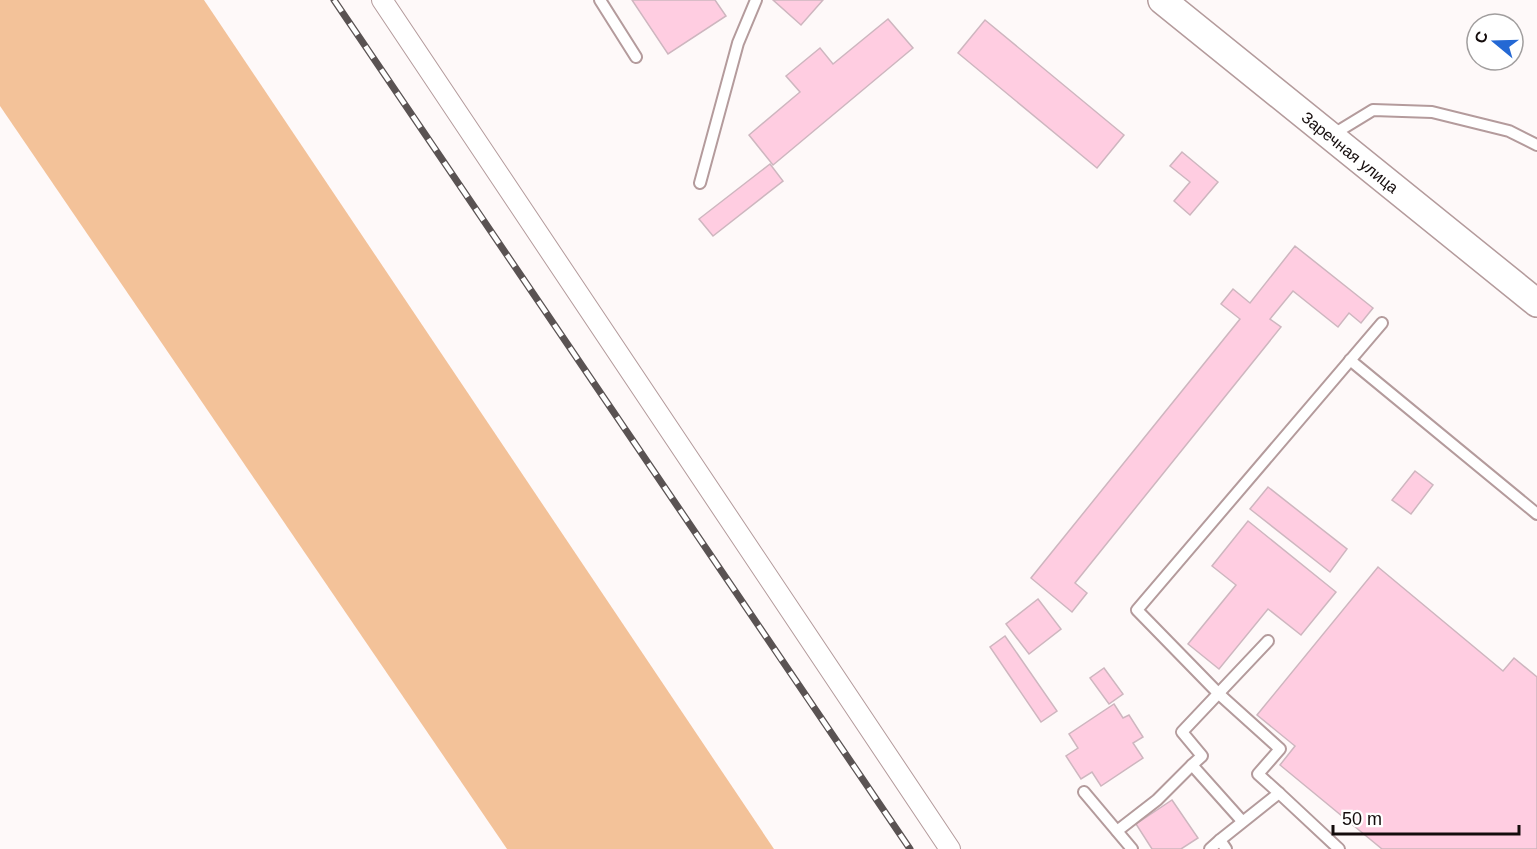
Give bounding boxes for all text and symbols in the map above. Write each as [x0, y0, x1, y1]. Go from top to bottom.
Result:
north arrow [1465, 12, 1525, 72]
text: С [1471, 29, 1491, 46]
street label: Заречная улица [1298, 108, 1402, 197]
scale bar [1333, 798, 1519, 836]
text: 50 m [1342, 809, 1382, 829]

